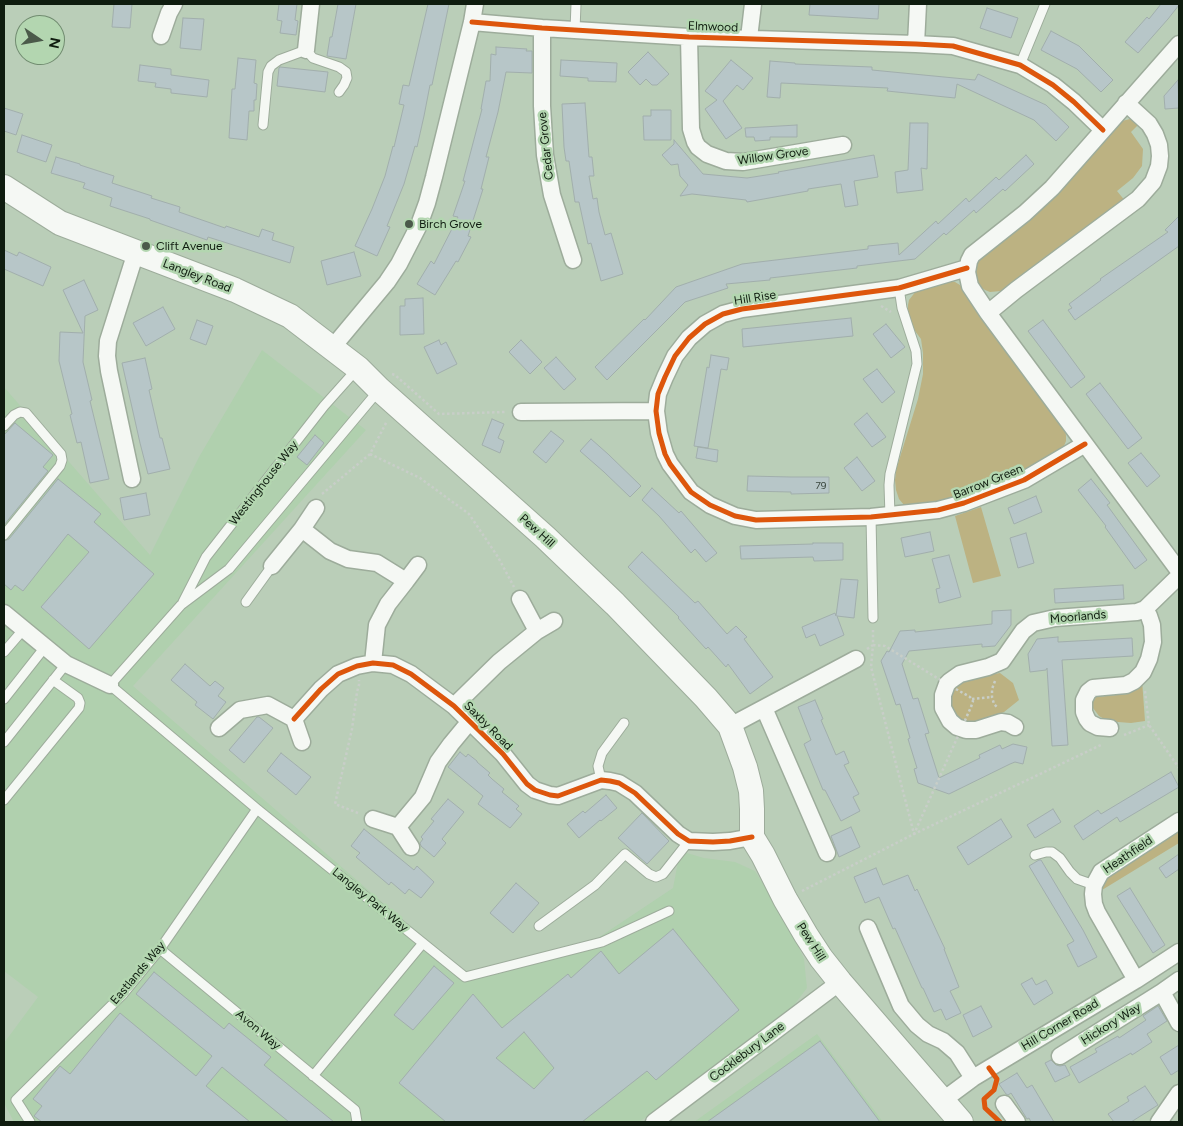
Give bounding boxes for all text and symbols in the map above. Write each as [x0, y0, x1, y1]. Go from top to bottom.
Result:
north arrow [15, 15, 65, 65]
street label: Elmwood [688, 19, 738, 35]
text: N [45, 36, 64, 50]
street label: Cedar Grove [535, 111, 557, 181]
street label: Willow Grove [737, 144, 809, 168]
place label: Birch Grove [419, 217, 482, 231]
marker: Birch Grove [403, 218, 415, 230]
place label: Clift Avenue [156, 239, 223, 253]
marker: Clift Avenue [140, 240, 152, 252]
street label: Langley Road [161, 256, 233, 296]
street label: Hill Rise [733, 288, 777, 308]
street label: Westinghouse Way [227, 438, 301, 528]
street label: Barrow Green [951, 462, 1025, 502]
house number: 79 [815, 480, 827, 492]
street label: Pew Hill [516, 511, 558, 551]
street label: Moorlands [1049, 607, 1107, 627]
street label: Saxby Road [461, 699, 515, 753]
street label: Heathfield [1101, 833, 1155, 877]
street label: Langley Park Way [329, 865, 411, 935]
street label: Pew Hill [793, 920, 829, 964]
street label: Eastlands Way [107, 939, 169, 1007]
street label: Hill Corner Road [1019, 996, 1101, 1054]
street label: Hickory Way [1079, 1000, 1143, 1048]
street label: Avon Way [233, 1007, 283, 1053]
street label: Cocklebury Lane [707, 1019, 787, 1085]

